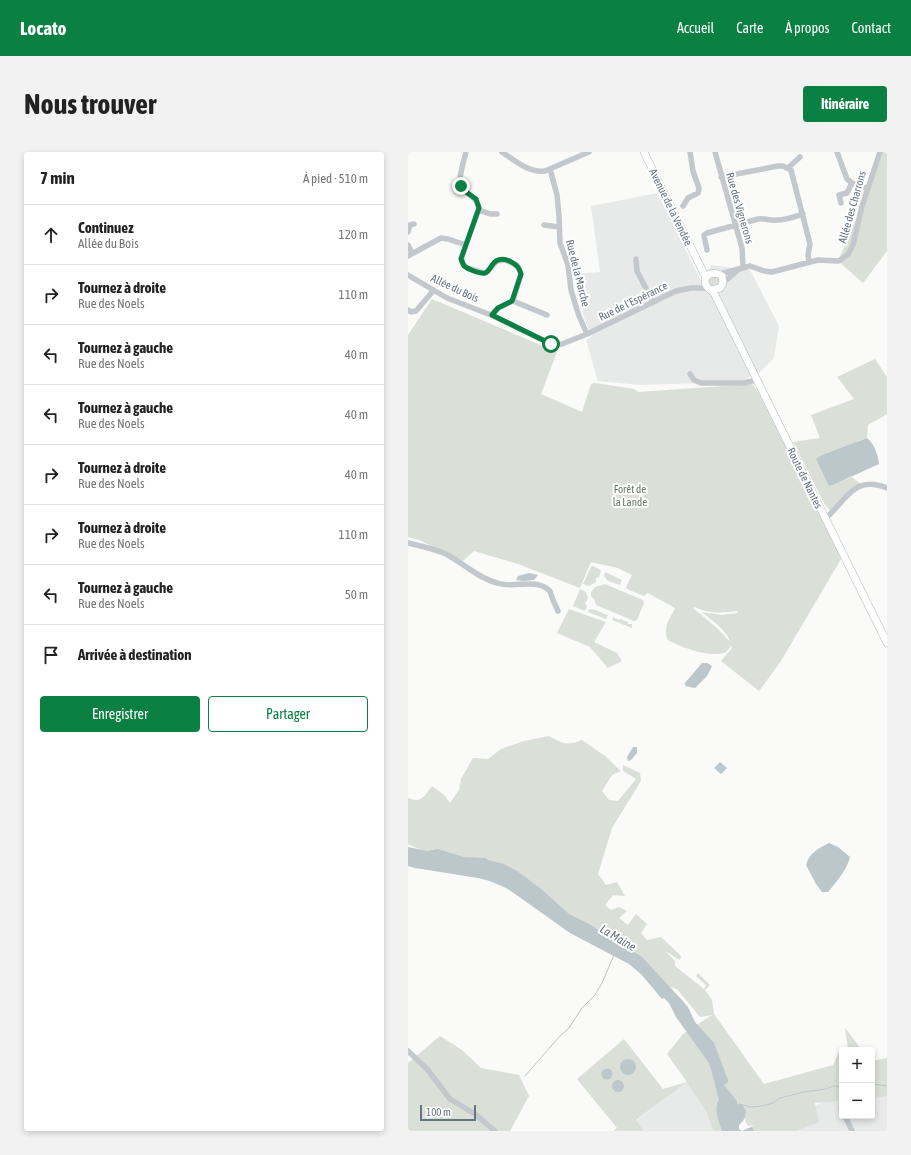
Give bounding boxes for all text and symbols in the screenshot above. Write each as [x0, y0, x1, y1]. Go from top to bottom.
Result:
text: Locato [20, 17, 66, 39]
text: Accueil [677, 20, 714, 36]
text: Carte [736, 20, 763, 36]
text: À propos [785, 20, 830, 36]
text: Contact [852, 20, 891, 36]
button: Itinéraire [803, 86, 887, 122]
text: Nous trouver [24, 88, 156, 120]
street label: Avenue de la Vendée [647, 167, 695, 247]
text: 7 min [40, 168, 75, 188]
street label: Allée des Charrons [836, 169, 868, 244]
text: À pied · 510 m [303, 171, 368, 186]
street label: Rue des Vignerons [724, 171, 756, 245]
route end [452, 177, 470, 195]
text: Continuez [78, 219, 134, 236]
icon: ahead [40, 224, 62, 246]
text: 120 m [339, 227, 368, 242]
text: Allée du Bois [78, 236, 139, 251]
street label: Rue de la Marche [564, 238, 592, 308]
street label: Allée du Bois [429, 272, 481, 304]
text: Tournez à droite [78, 279, 166, 296]
street label: Rue de l'Espérance [597, 279, 669, 323]
icon: right [40, 284, 62, 306]
text: 110 m [339, 287, 368, 302]
text: Rue des Noels [78, 296, 145, 311]
route start [542, 335, 560, 353]
text: Tournez à gauche [78, 339, 173, 356]
icon: left [40, 344, 62, 366]
text: 40 m [345, 347, 368, 362]
text: Rue des Noels [78, 356, 145, 371]
text: Tournez à gauche [78, 399, 173, 416]
icon: left [40, 404, 62, 426]
text: 40 m [345, 407, 368, 422]
text: Rue des Noels [78, 416, 145, 431]
street label: Route de Nantes [785, 446, 825, 510]
text: Tournez à droite [78, 459, 166, 476]
icon: right [40, 464, 62, 486]
text: 40 m [345, 467, 368, 482]
text: Rue des Noels [78, 476, 145, 491]
park label: Forêt de la Lande [613, 483, 647, 508]
text: Tournez à droite [78, 519, 166, 536]
icon: right [40, 524, 62, 546]
text: 110 m [339, 527, 368, 542]
text: Rue des Noels [78, 536, 145, 551]
text: Tournez à gauche [78, 579, 173, 596]
icon: left [40, 584, 62, 606]
text: 50 m [345, 587, 368, 602]
text: Rue des Noels [78, 596, 145, 611]
icon: arrive [40, 644, 62, 666]
text: Arrivée à destination [78, 646, 192, 663]
button: Enregistrer [40, 696, 200, 732]
button: Partager [208, 696, 368, 732]
water label: La Maine [597, 922, 639, 954]
map controls [839, 1047, 875, 1119]
button: + [839, 1047, 875, 1083]
button: − [839, 1083, 875, 1119]
scale bar [420, 1103, 476, 1122]
text: 100 m [426, 1106, 451, 1118]

